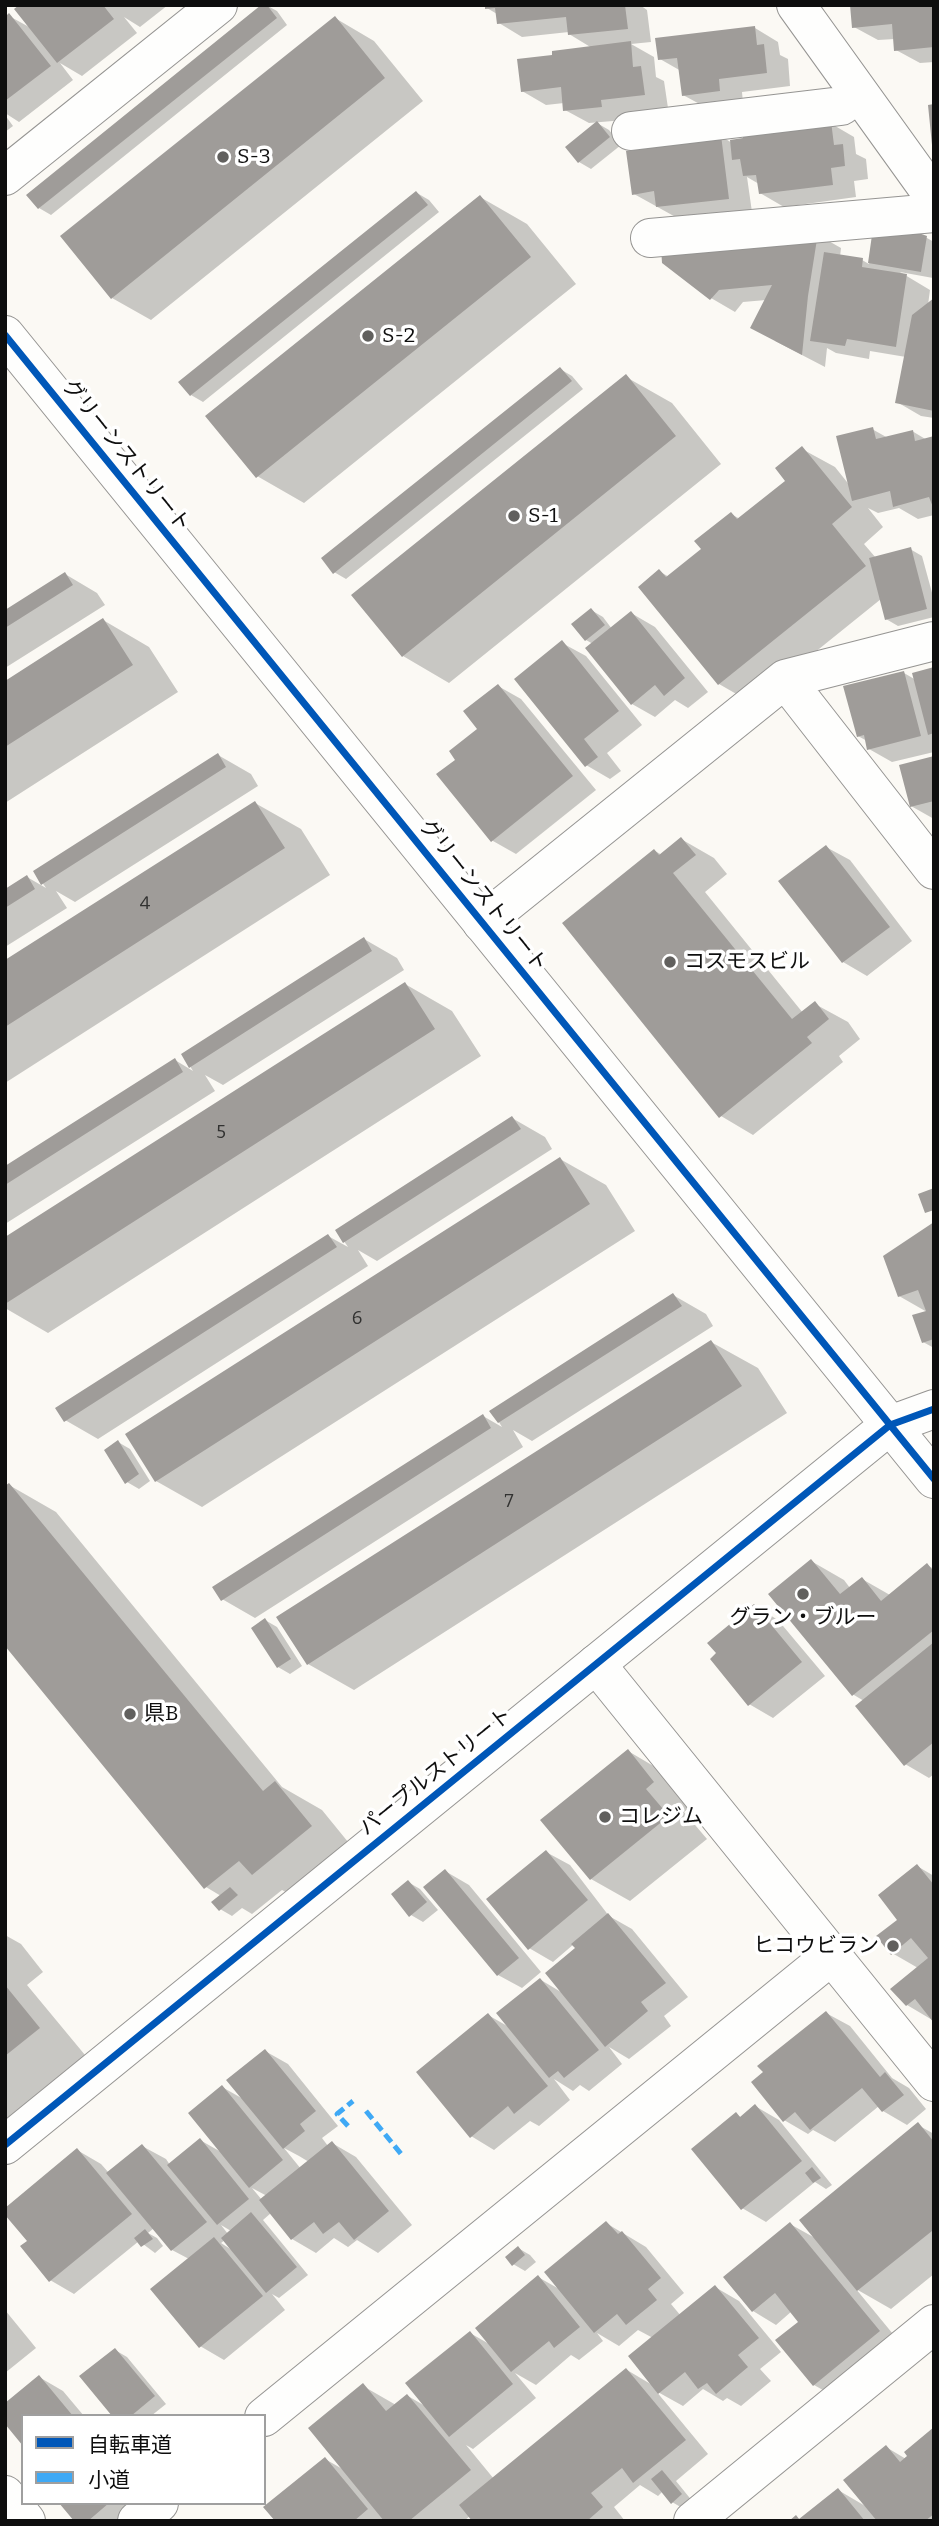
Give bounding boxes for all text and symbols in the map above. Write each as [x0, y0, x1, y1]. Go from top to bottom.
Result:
place label: S-3 [237, 144, 271, 170]
marker: S-3 [215, 149, 231, 165]
place label: S-2 [382, 323, 415, 349]
marker: S-2 [360, 328, 376, 344]
street label: グリーンストリート [57, 375, 195, 537]
place label: S-1 [528, 503, 558, 529]
marker: S-1 [506, 508, 522, 524]
street label: グリーンストリート [414, 815, 552, 977]
house number: 4 [140, 893, 150, 915]
place label: コスモスビル [684, 949, 810, 975]
marker: コスモスビル [662, 954, 678, 970]
house number: 5 [216, 1122, 226, 1144]
house number: 6 [352, 1308, 362, 1330]
house number: 7 [504, 1491, 514, 1513]
marker: グラン・ブルー [795, 1586, 811, 1602]
place label: グラン・ブルー [730, 1605, 876, 1631]
place label: 県B [144, 1701, 179, 1727]
street label: パープルストリート [355, 1703, 517, 1841]
marker: 県B [122, 1706, 138, 1722]
place label: コレジム [619, 1804, 703, 1830]
marker: コレジム [597, 1809, 613, 1825]
place label: ヒコウビラン [753, 1933, 879, 1959]
marker: ヒコウビラン [885, 1938, 901, 1954]
legend [21, 2414, 266, 2505]
text: 自転車道 [88, 2432, 172, 2458]
text: 小道 [88, 2467, 130, 2493]

